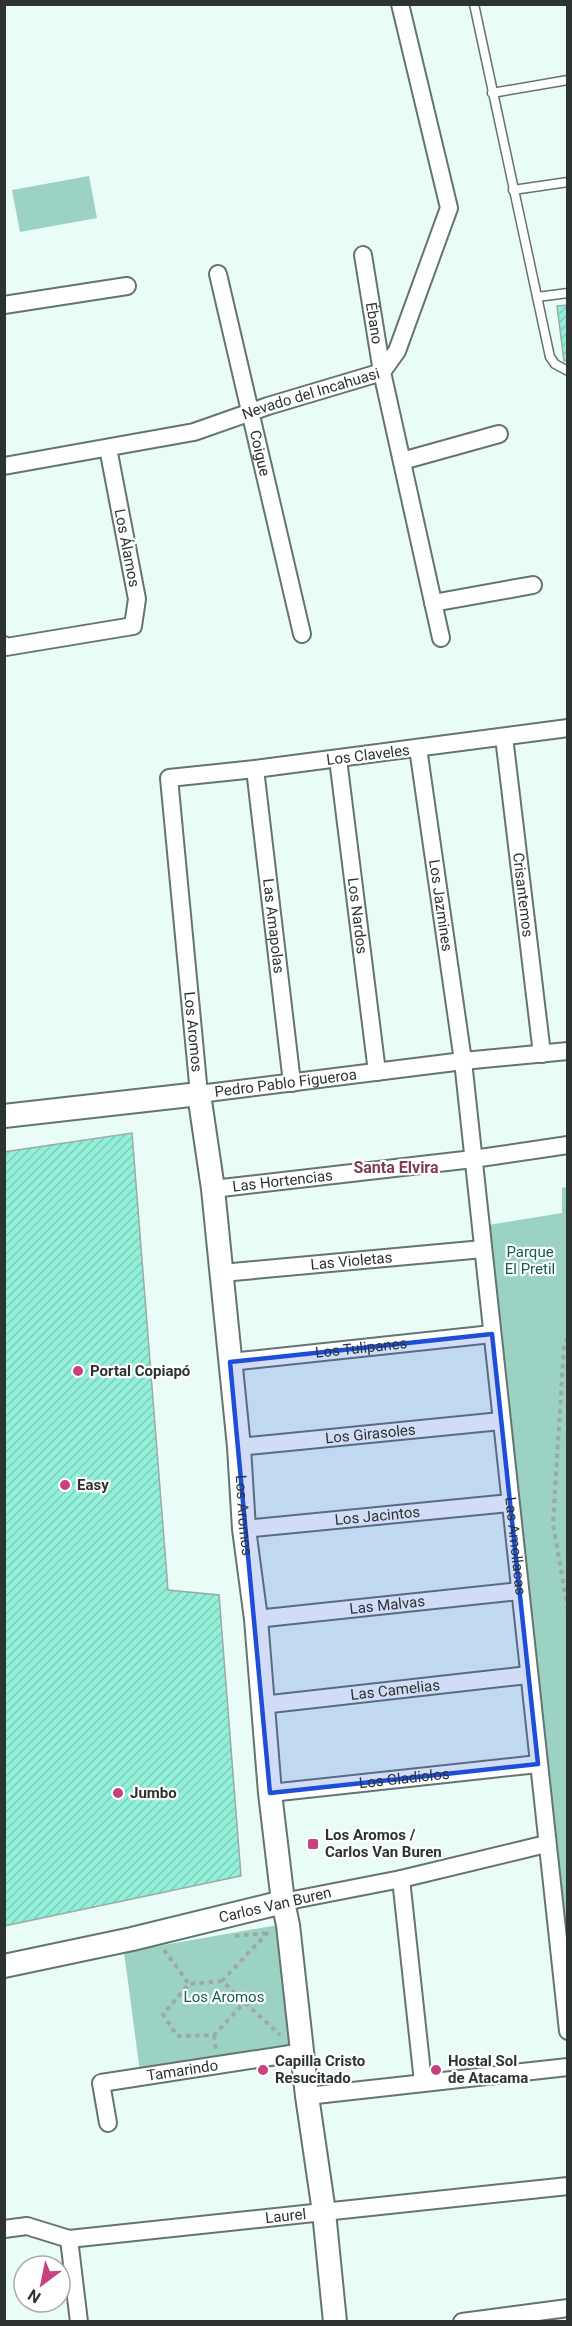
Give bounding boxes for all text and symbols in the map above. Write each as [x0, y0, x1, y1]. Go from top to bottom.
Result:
street label: Ébano [362, 301, 386, 345]
street label: Nevado del Incahuasi [240, 364, 382, 423]
street label: Coigue [246, 428, 274, 478]
street label: Los Álamos [111, 507, 143, 589]
street label: Los Claveles [325, 741, 411, 769]
street label: Crisantemos [509, 852, 537, 938]
street label: Los Jazmines [425, 858, 456, 953]
street label: Las Amapolas [259, 877, 288, 974]
street label: Los Nardos [344, 877, 371, 955]
street label: Los Aromos [180, 991, 206, 1073]
street label: Pedro Pablo Figueroa [214, 1065, 358, 1101]
district label: Santa Elvira [353, 1158, 439, 1177]
street label: Las Hortencias [231, 1166, 334, 1196]
park label: Parque El Pretil [505, 1243, 555, 1278]
street label: Las Violetas [310, 1248, 393, 1274]
street label: Los Tulipanes [314, 1334, 408, 1362]
place label: Portal Copiapó [90, 1362, 190, 1380]
marker: Portal Copiapó [71, 1364, 85, 1378]
street label: Los Girasoles [324, 1421, 416, 1447]
street label: Los Aromos [232, 1474, 256, 1557]
place label: Easy [77, 1476, 109, 1494]
marker: Easy [58, 1478, 72, 1492]
street label: Las Amollacas [501, 1496, 530, 1596]
street label: Los Jacintos [334, 1503, 421, 1529]
street label: Las Malvas [349, 1592, 426, 1618]
street label: Las Camelias [349, 1676, 441, 1704]
street label: Los Gladiolos [358, 1765, 450, 1792]
place label: Jumbo [130, 1784, 177, 1802]
marker: Jumbo [111, 1786, 125, 1800]
place label: Los Aromos / Carlos Van Buren [325, 1826, 442, 1861]
marker: Los Aromos / Carlos Van Buren [306, 1837, 320, 1851]
street label: Carlos Van Buren [217, 1883, 333, 1927]
park label: Los Aromos [184, 1988, 264, 2006]
place label: Capilla Cristo Resucitado [275, 2052, 365, 2087]
place label: Hostal Sol de Atacama [448, 2052, 528, 2087]
street label: Tamarindo [146, 2056, 219, 2085]
marker: Capilla Cristo Resucitado [256, 2063, 270, 2077]
marker: Hostal Sol de Atacama [429, 2063, 443, 2077]
street label: Laurel [264, 2205, 307, 2227]
north arrow [12, 2254, 72, 2314]
text: N [24, 2285, 44, 2307]

